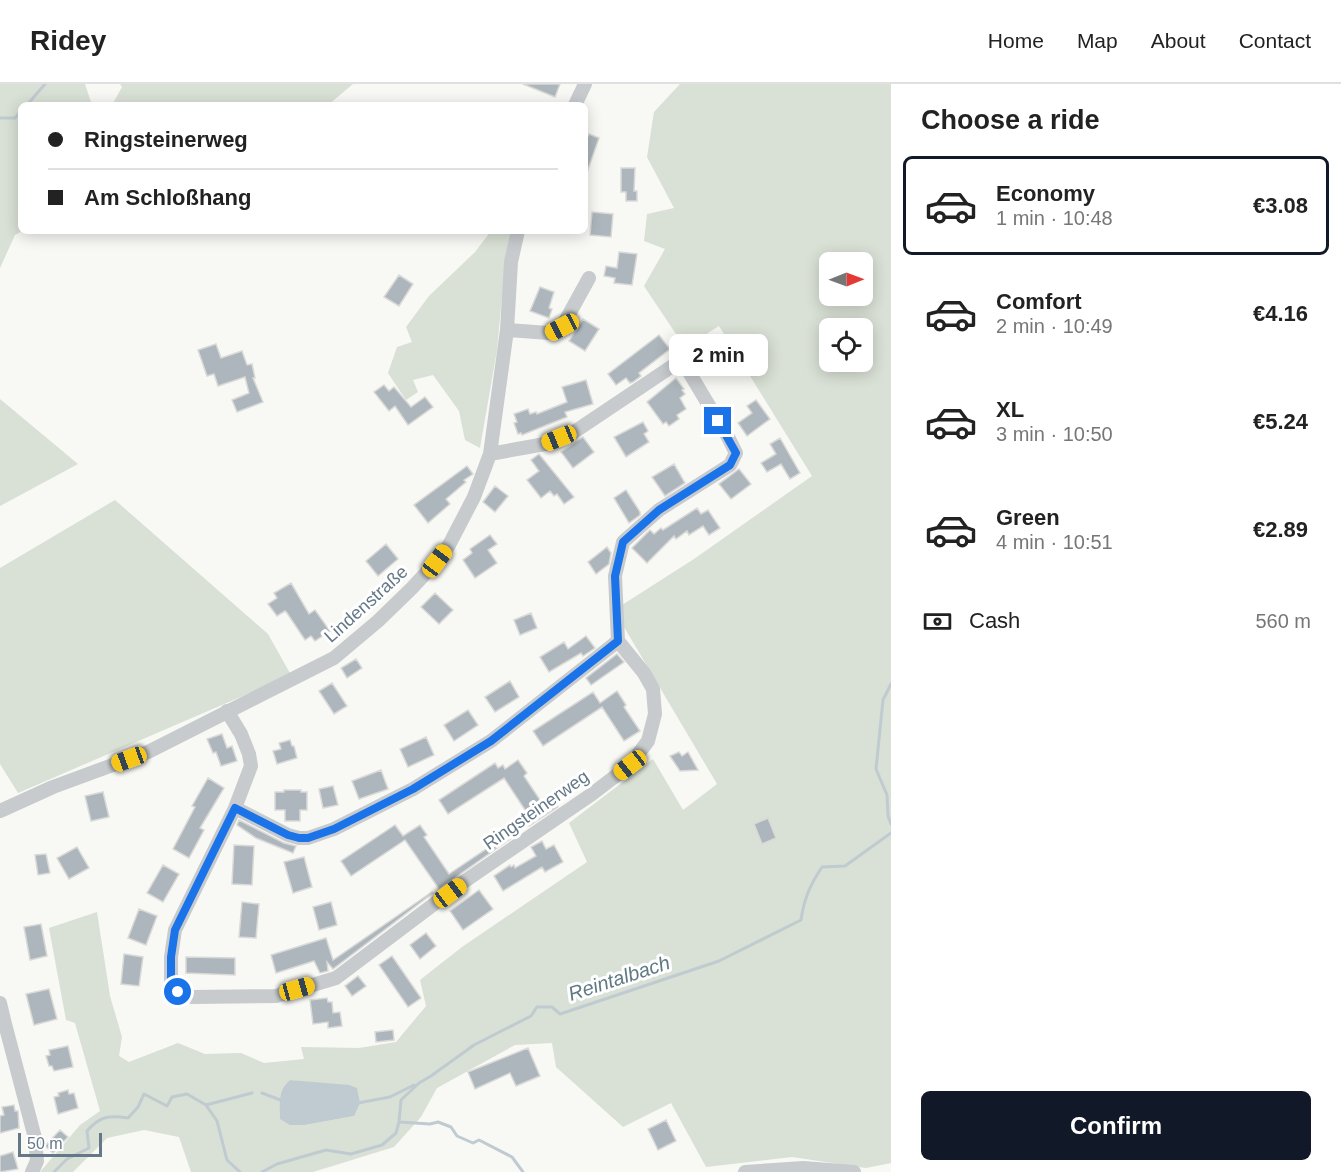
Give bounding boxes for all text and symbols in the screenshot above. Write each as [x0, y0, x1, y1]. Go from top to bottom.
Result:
text: Ridey [30, 25, 106, 56]
text: Home [988, 29, 1044, 52]
text: Map [1077, 29, 1118, 52]
text: About [1151, 29, 1206, 52]
text: Contact [1239, 29, 1311, 52]
text: Choose a ride [921, 105, 1100, 135]
text: Ringsteinerweg [84, 127, 248, 152]
icon: car [924, 179, 978, 233]
text: Economy [996, 181, 1095, 206]
text: Am Schloßhang [84, 185, 251, 210]
text: €3.08 [1253, 193, 1308, 218]
text: 1 min · 10:48 [996, 207, 1113, 229]
north arrow [819, 252, 873, 306]
map controls [819, 252, 873, 372]
icon: car [924, 287, 978, 341]
text: Comfort [996, 289, 1082, 314]
text: €4.16 [1253, 301, 1308, 326]
car [542, 311, 582, 343]
text: 2 min · 10:49 [996, 315, 1113, 337]
button: locate [819, 318, 873, 372]
callout: 2 min [668, 334, 768, 376]
text: 2 min [692, 344, 745, 366]
icon: car [924, 395, 978, 449]
text: XL [996, 397, 1024, 422]
route end [704, 407, 731, 434]
text: €5.24 [1253, 409, 1308, 434]
car [539, 423, 579, 453]
text: 3 min · 10:50 [996, 423, 1113, 445]
icon: car [924, 503, 978, 557]
text: Green [996, 505, 1060, 530]
text: €2.89 [1253, 517, 1308, 542]
text: 4 min · 10:51 [996, 531, 1113, 553]
car [419, 541, 455, 581]
street label: Lindenstraße [320, 561, 412, 647]
icon: cash [921, 605, 954, 638]
text: Cash [969, 608, 1020, 633]
text: 560 m [1255, 610, 1311, 632]
car [109, 744, 149, 774]
car [610, 747, 650, 783]
street label: Ringsteinerweg [479, 766, 593, 854]
car [430, 875, 470, 911]
water label: Reintalbach [565, 951, 673, 1005]
car [277, 975, 317, 1003]
route start [164, 978, 191, 1005]
button: Confirm [921, 1091, 1311, 1160]
scale bar [18, 1130, 102, 1158]
text: 50 m [27, 1135, 63, 1152]

